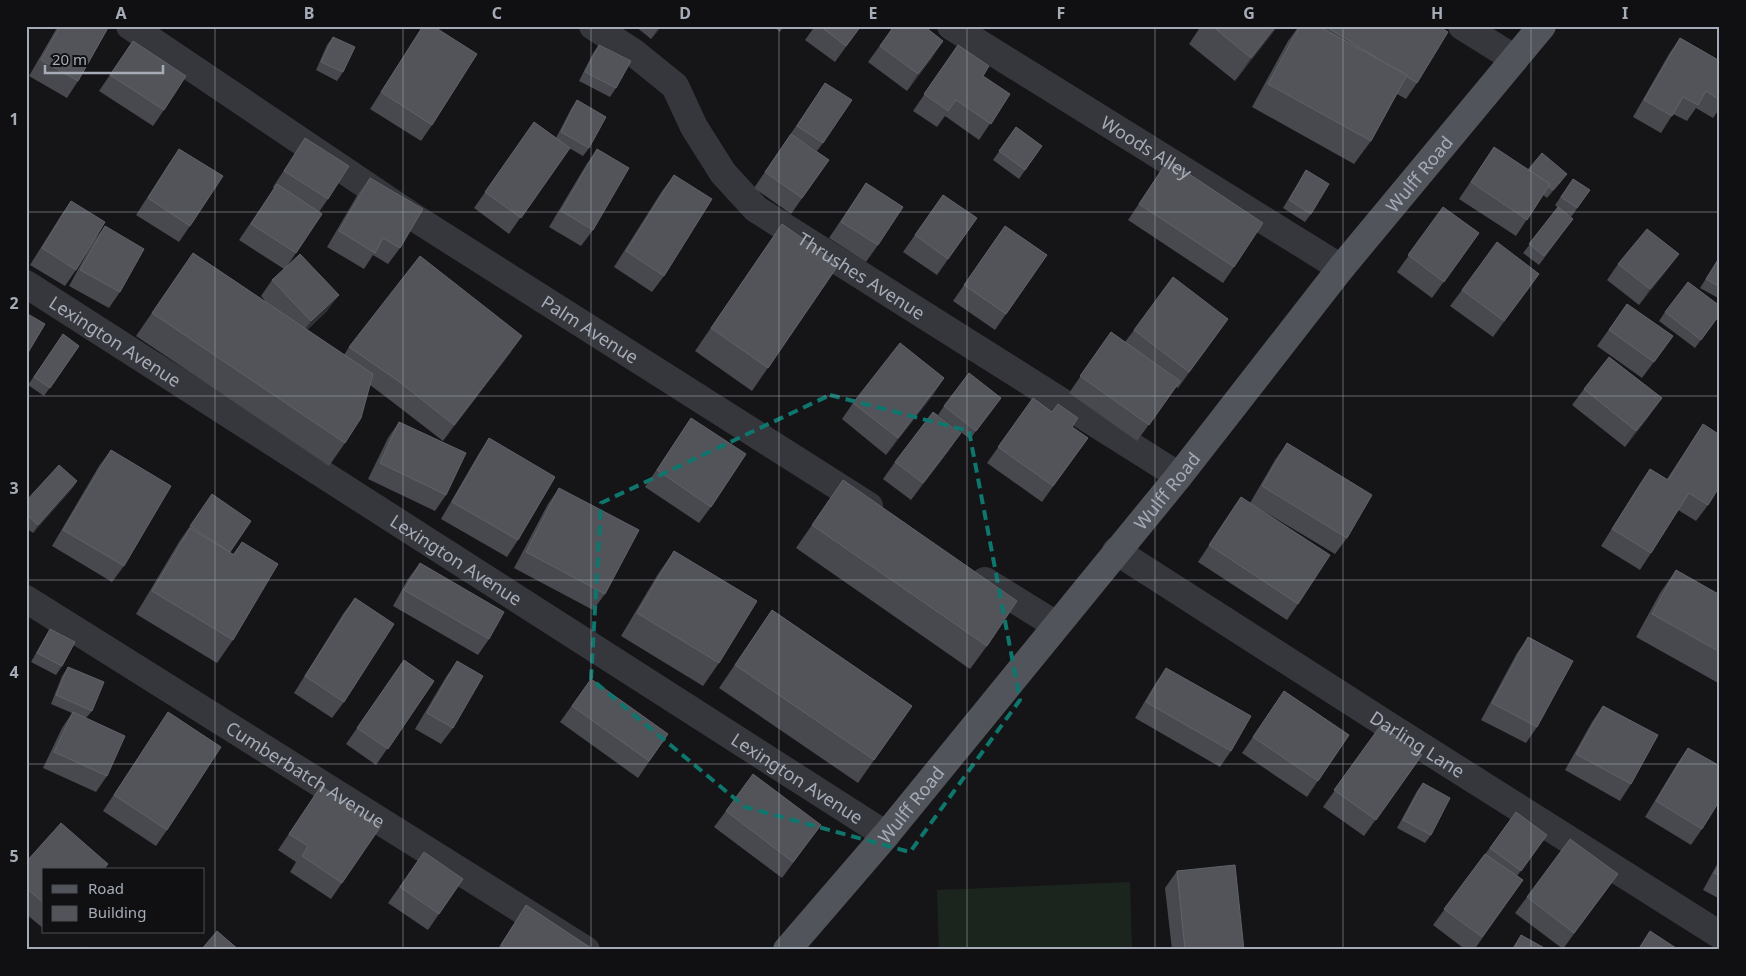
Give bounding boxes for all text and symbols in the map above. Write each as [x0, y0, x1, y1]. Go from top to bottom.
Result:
text: A [115, 2, 127, 24]
text: B [304, 2, 314, 24]
text: C [492, 2, 502, 24]
text: D [679, 2, 691, 24]
text: E [869, 2, 878, 24]
text: F [1057, 2, 1065, 24]
text: G [1243, 2, 1255, 24]
text: H [1431, 2, 1443, 24]
text: I [1622, 2, 1628, 24]
scale bar [45, 42, 162, 74]
text: 20 m [52, 49, 87, 69]
text: 1 [9, 108, 19, 130]
street label: Woods Alley [1097, 110, 1197, 185]
street label: Wulff Road [1380, 131, 1458, 217]
street label: Thrushes Avenue [793, 226, 930, 325]
street label: Palm Avenue [537, 289, 643, 369]
street label: Lexington Avenue [45, 290, 186, 392]
text: 2 [9, 292, 19, 314]
street label: Wulff Road [1128, 447, 1205, 534]
text: 3 [9, 477, 19, 499]
street label: Lexington Avenue [386, 509, 527, 611]
text: 4 [9, 661, 19, 683]
street label: Darling Lane [1366, 705, 1469, 783]
street label: Cumberbatch Avenue [222, 715, 390, 833]
street label: Lexington Avenue [727, 727, 868, 829]
street label: Wulff Road [872, 761, 949, 848]
text: 5 [9, 845, 19, 867]
legend [42, 868, 205, 934]
text: Road [88, 878, 124, 898]
text: Building [88, 902, 146, 922]

